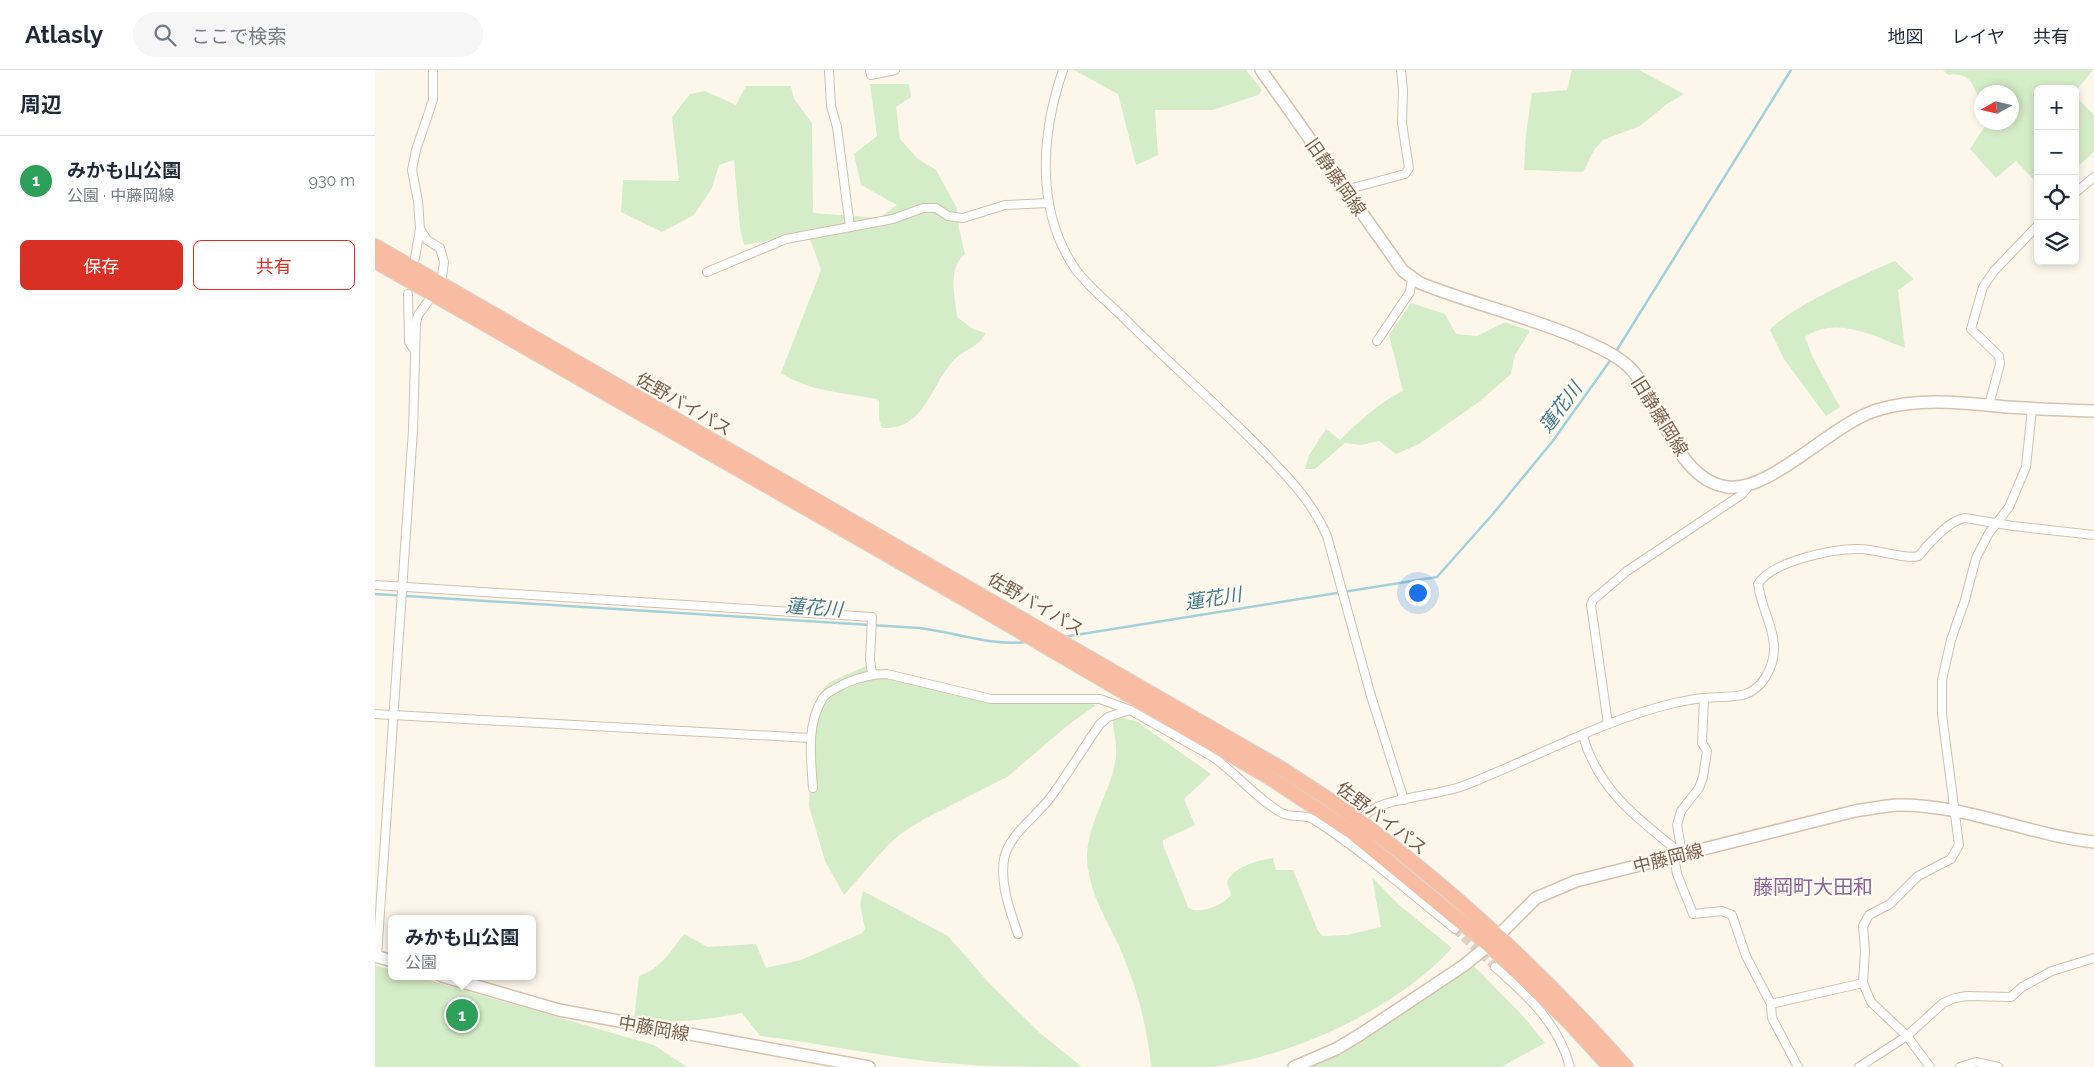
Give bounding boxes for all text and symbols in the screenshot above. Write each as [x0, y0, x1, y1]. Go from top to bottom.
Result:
search box [133, 12, 483, 57]
text: Atlasly [25, 20, 103, 49]
icon: search [151, 21, 179, 49]
text: ここで検索 [191, 25, 286, 47]
text: 地図 [1888, 26, 1924, 47]
text: レイヤ [1952, 26, 2005, 47]
text: 共有 [2033, 26, 2069, 47]
north arrow [1974, 85, 2019, 130]
map controls [2034, 85, 2079, 265]
button: + [2034, 85, 2079, 130]
text: 周辺 [20, 92, 62, 117]
button: − [2034, 130, 2079, 175]
street label: 旧静藤岡線 [1302, 134, 1370, 220]
text: みかも山公園 [67, 159, 181, 181]
text: 1 [32, 171, 40, 190]
text: 930 m [309, 171, 355, 190]
button: locate [2034, 175, 2079, 220]
text: 公園 · 中藤岡線 [67, 186, 174, 205]
button: layers [2034, 220, 2079, 265]
button: 保存 [20, 240, 183, 290]
button: 共有 [193, 240, 355, 290]
street label: 佐野バイパス [632, 368, 736, 440]
street label: 旧静藤岡線 [1627, 372, 1693, 460]
water label: 蓮花川 [1534, 376, 1587, 436]
street label: 佐野バイパス [984, 568, 1088, 640]
your location [1405, 580, 1431, 606]
water label: 蓮花川 [1183, 582, 1245, 613]
water label: 蓮花川 [785, 594, 845, 620]
street label: 佐野バイパス [1333, 777, 1431, 859]
street label: 中藤岡線 [1631, 839, 1705, 877]
district label: 藤岡町大田和 [1753, 875, 1873, 899]
popup [388, 915, 536, 980]
text: みかも山公園 [405, 926, 519, 948]
text: 公園 [405, 953, 437, 972]
pin: 1 [446, 996, 478, 1034]
street label: 中藤岡線 [617, 1011, 691, 1045]

